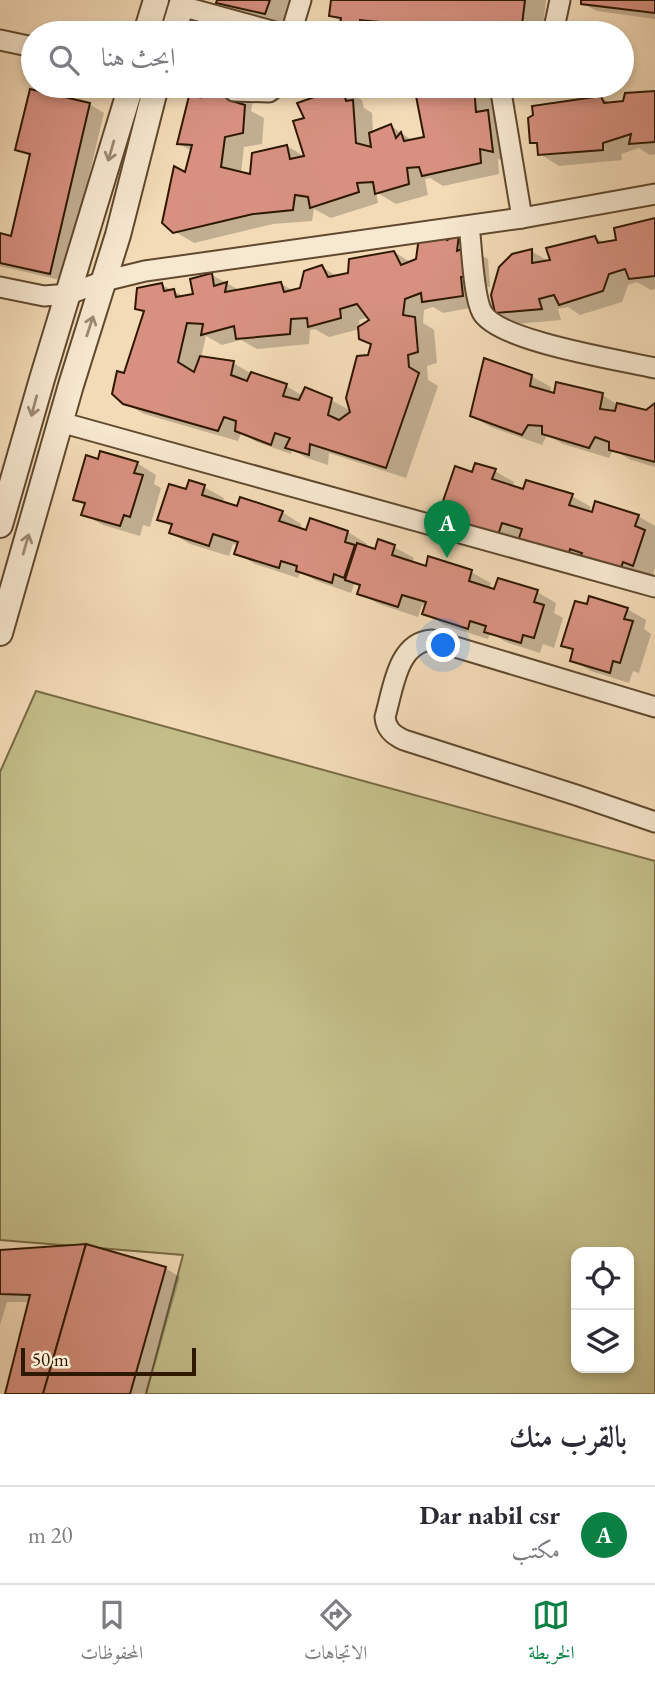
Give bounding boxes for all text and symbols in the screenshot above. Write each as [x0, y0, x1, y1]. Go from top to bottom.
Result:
search box [21, 21, 634, 98]
text: ابحث هنا [101, 40, 176, 74]
icon: search [45, 41, 83, 79]
one-way arrow [104, 140, 117, 162]
one-way arrow [84, 315, 97, 337]
one-way arrow [27, 394, 40, 417]
pin: A [424, 500, 470, 558]
one-way arrow [20, 533, 33, 556]
your location [426, 628, 460, 662]
map controls [571, 1247, 634, 1373]
button: locate [571, 1247, 634, 1310]
button: layers [571, 1310, 634, 1373]
scale bar [21, 1345, 196, 1377]
text: 50 m [32, 1347, 69, 1372]
text: بالقرب منك [509, 1417, 627, 1456]
text: Dar nabil csr [420, 1498, 560, 1532]
text: 20 m [28, 1520, 73, 1550]
text: A [596, 1520, 612, 1550]
text: مكتب [512, 1535, 560, 1565]
tab: المحفوظات [80, 1596, 143, 1671]
tab: الاتجاهات [304, 1596, 367, 1671]
tab: الخريطة [528, 1596, 575, 1671]

